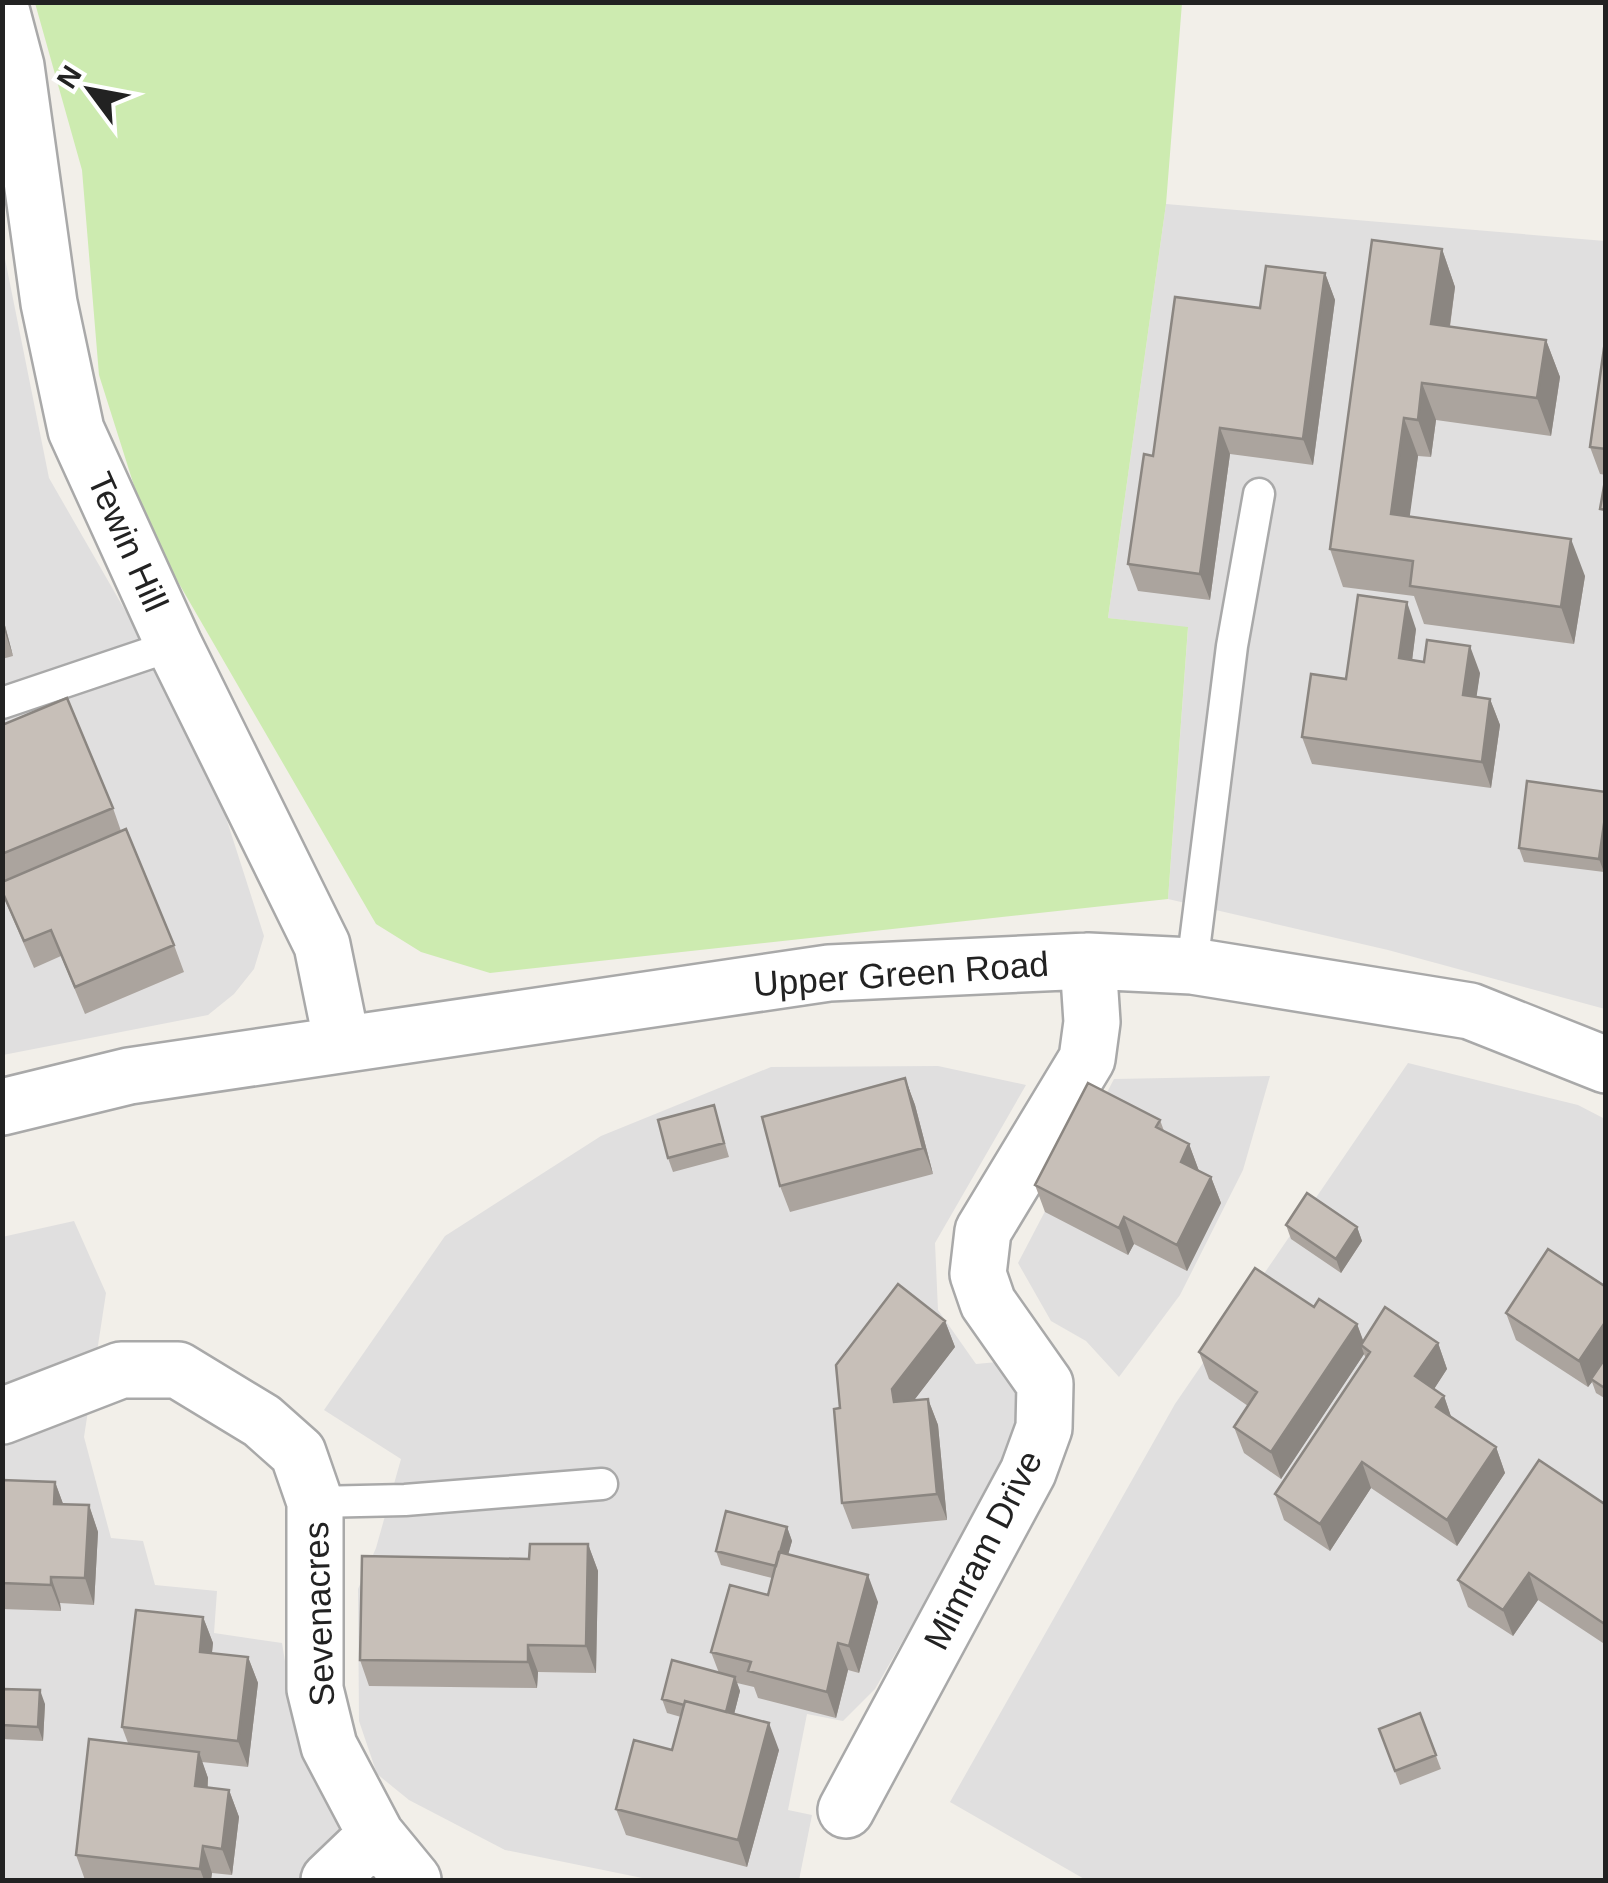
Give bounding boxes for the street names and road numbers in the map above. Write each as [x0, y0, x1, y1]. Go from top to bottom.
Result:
street label: Tewin Hill [81, 466, 176, 617]
street label: Upper Green Road [752, 944, 1050, 1003]
street label: Mimram Drive [916, 1444, 1049, 1656]
street label: Sevenacres [296, 1521, 341, 1707]

